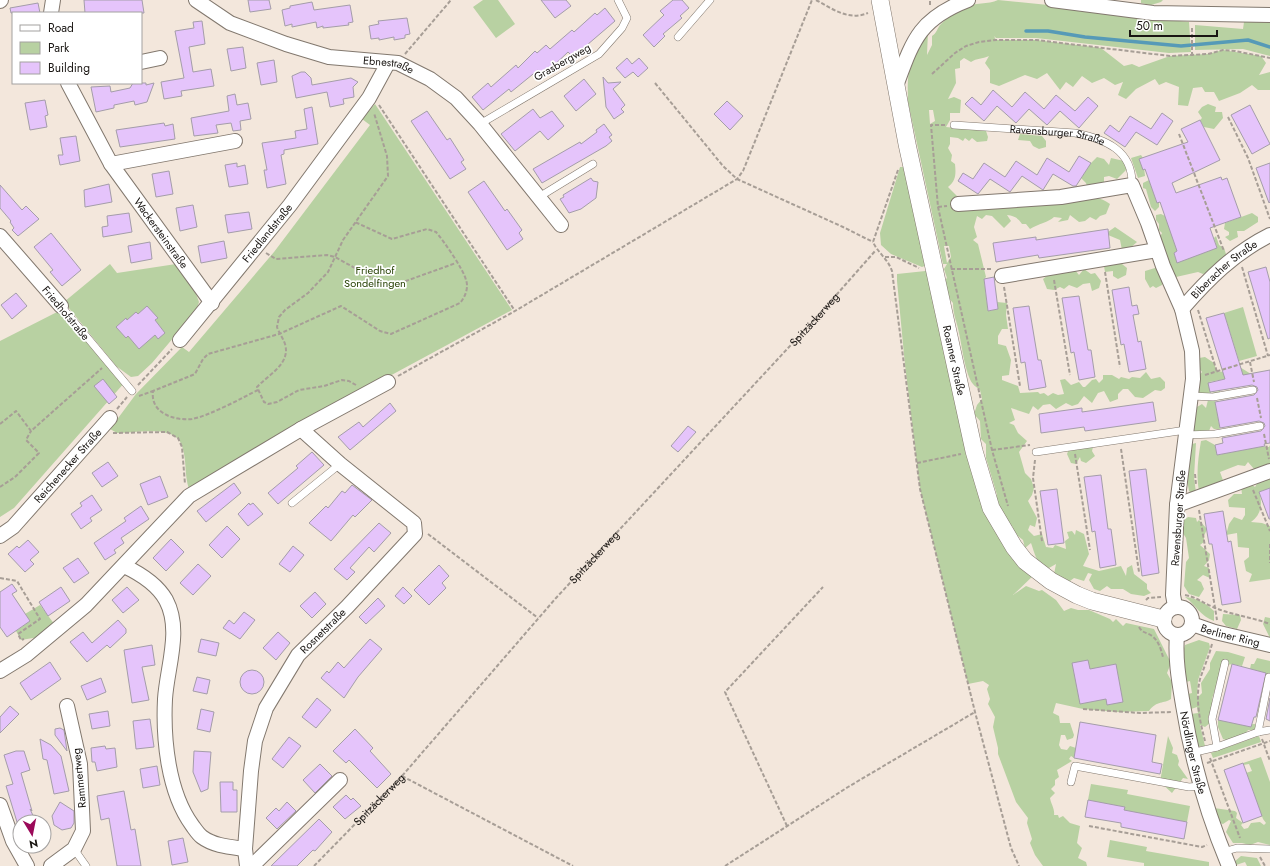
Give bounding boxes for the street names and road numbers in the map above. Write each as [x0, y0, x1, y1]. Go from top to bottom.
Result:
street label: Grasbergweg [531, 39, 593, 85]
street label: Ebnestraße [362, 52, 417, 78]
street label: Ravensburger Straße [1009, 121, 1108, 149]
street label: Wackersteinstraße [130, 194, 192, 272]
street label: Friedlandstraße [238, 200, 296, 266]
street label: Biberacher Straße [1187, 236, 1260, 302]
street label: Friedhofstraße [38, 282, 94, 344]
street label: Spitzäckerweg [786, 289, 843, 350]
street label: Roanner Straße [939, 324, 970, 397]
street label: Reichenecker Straße [30, 424, 105, 506]
street label: Ravensburger Straße [1167, 469, 1189, 567]
street label: Spitzäckerweg [565, 527, 623, 587]
street label: Rosnetstraße [296, 604, 350, 657]
street label: Berliner Ring [1199, 620, 1262, 650]
street label: Nördlinger Straße [1176, 710, 1211, 796]
street label: Rammertweg [68, 747, 90, 809]
street label: Spitzäckerweg [350, 770, 408, 829]

